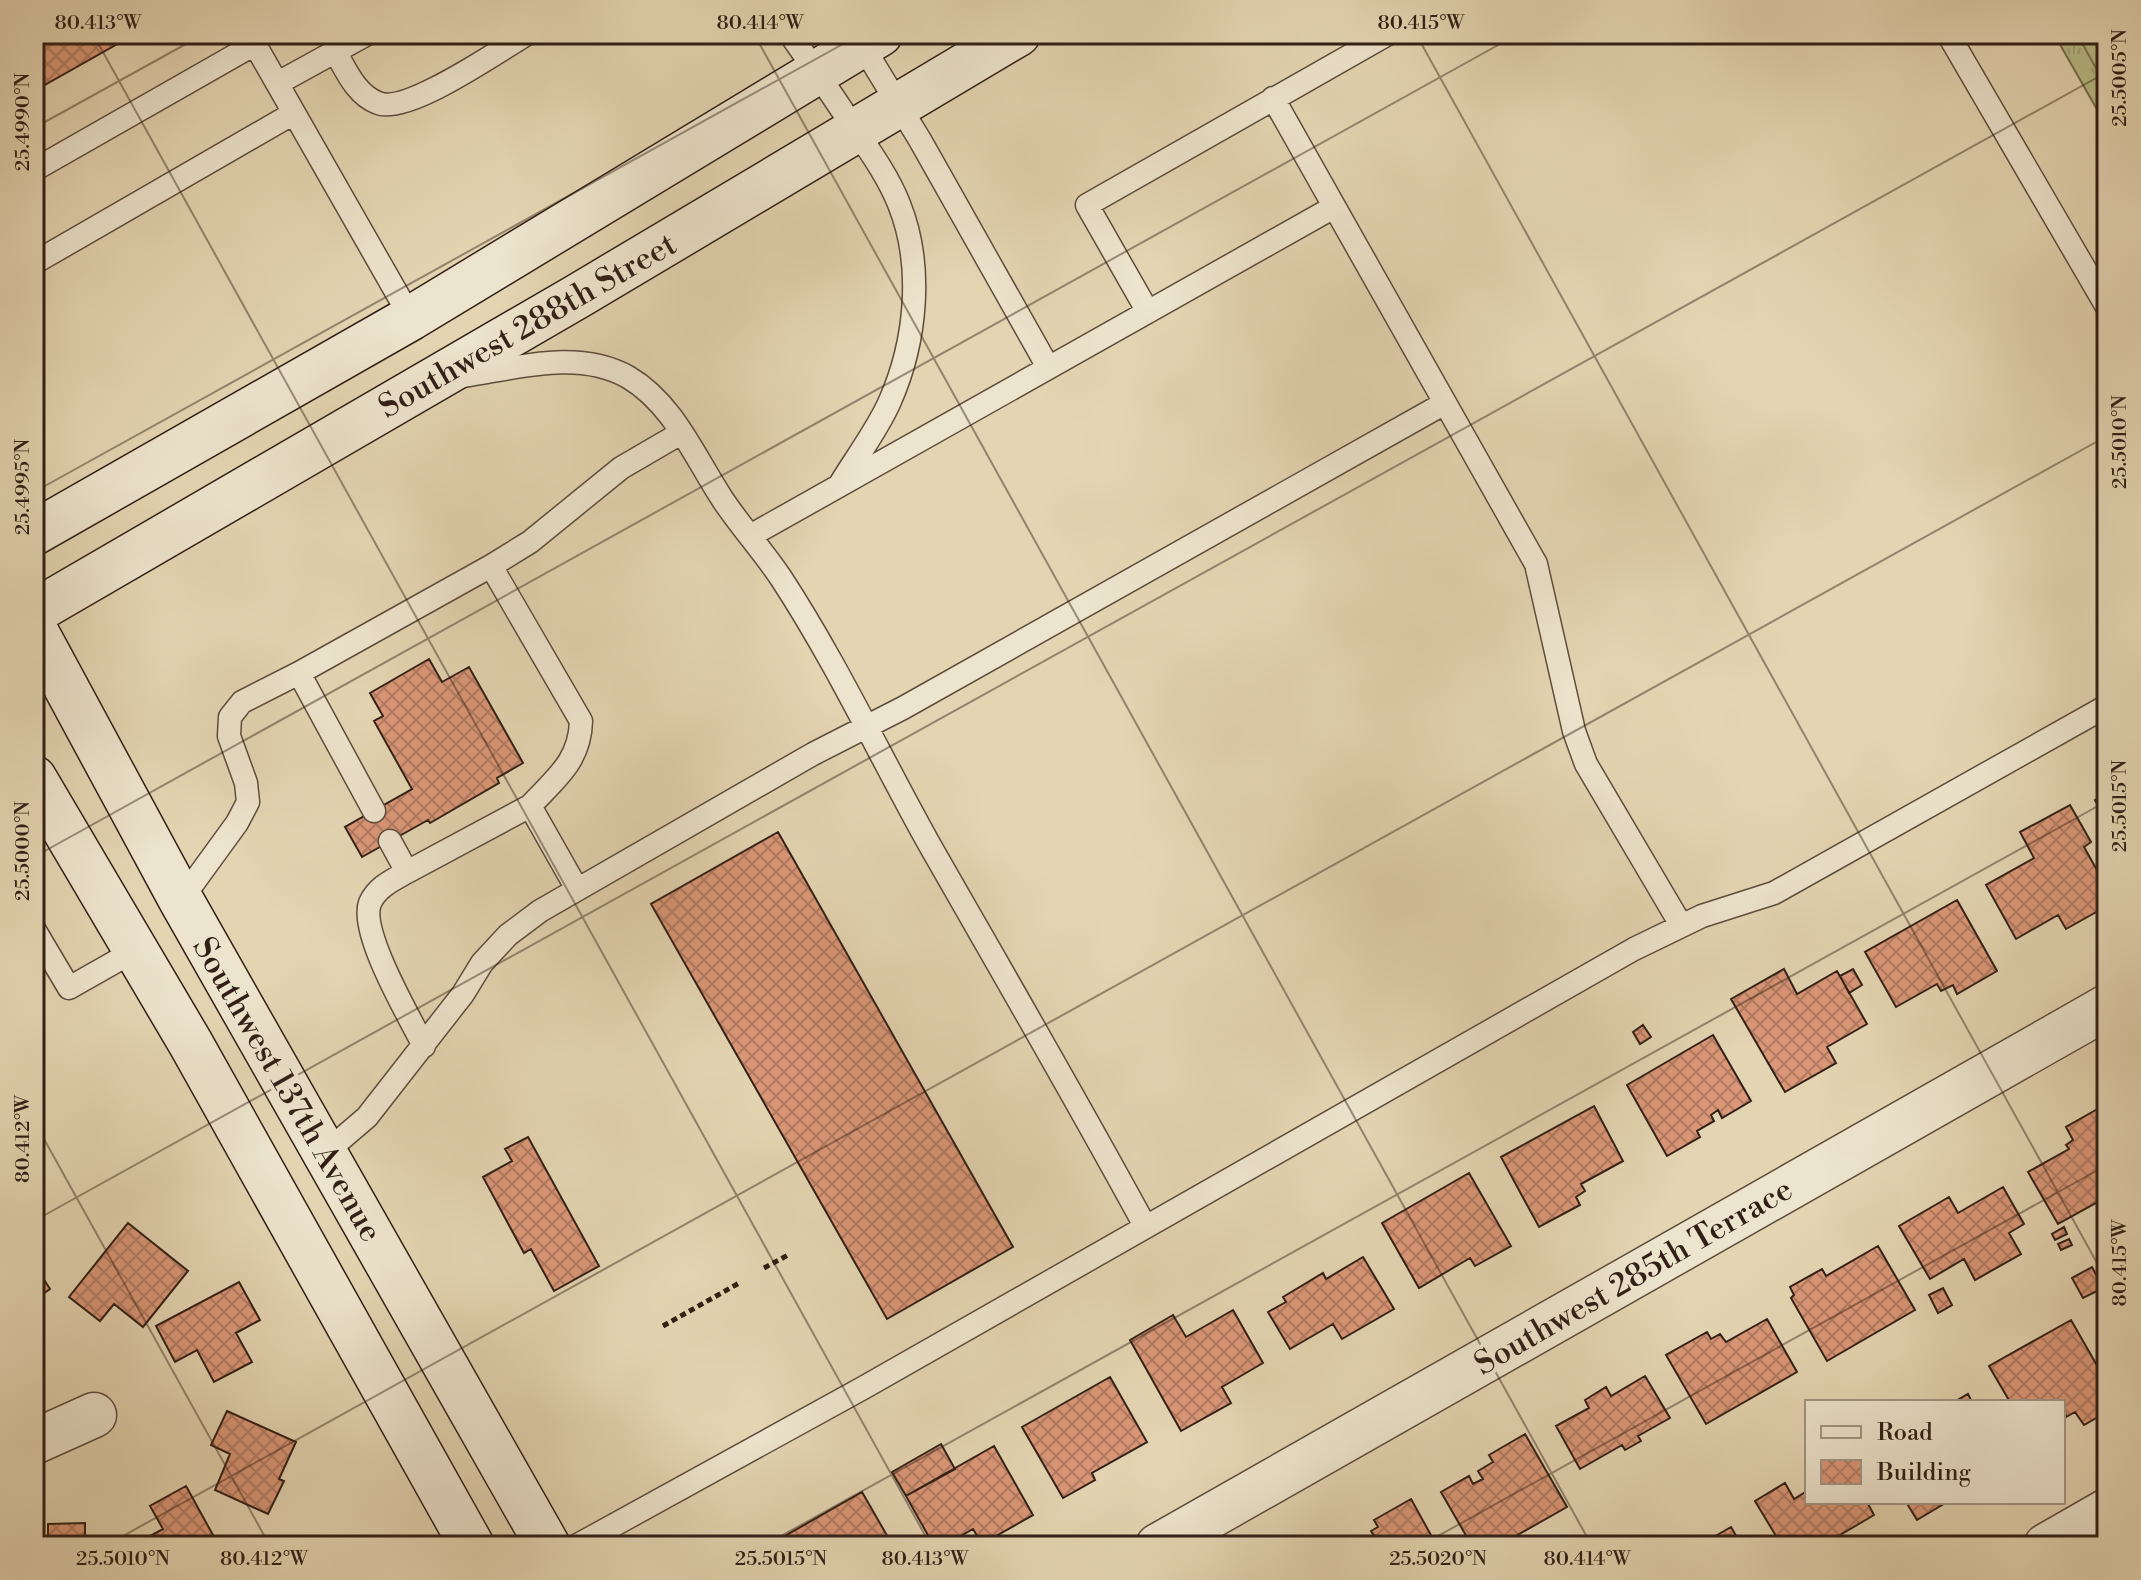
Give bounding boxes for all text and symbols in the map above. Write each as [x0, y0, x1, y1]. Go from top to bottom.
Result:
text: 80.413°W [55, 11, 142, 36]
text: 80.414°W [716, 11, 804, 36]
text: 80.415°W [1378, 11, 1465, 36]
text: 25.5005°N [2108, 29, 2133, 127]
text: 25.4990°N [11, 73, 36, 171]
street label: Southwest 288th Street [371, 224, 684, 427]
text: 25.5010°N [2108, 395, 2133, 489]
text: 25.4995°N [11, 439, 36, 535]
text: 25.5015°N [2108, 760, 2133, 852]
text: 25.5000°N [11, 801, 36, 901]
street label: Southwest 137th Avenue [184, 930, 391, 1249]
text: 80.412°W [11, 1094, 36, 1183]
street label: Southwest 285th Terrace [1467, 1169, 1800, 1384]
text: 80.415°W [2108, 1219, 2133, 1306]
legend [1805, 1400, 2065, 1504]
text: Road [1877, 1418, 1933, 1448]
text: Building [1876, 1458, 1971, 1488]
text: 25.5010°N [76, 1547, 170, 1572]
text: 80.412°W [220, 1547, 309, 1572]
text: 25.5015°N [735, 1547, 827, 1572]
text: 80.413°W [882, 1547, 969, 1572]
text: 25.5020°N [1389, 1547, 1487, 1572]
text: 80.414°W [1543, 1547, 1631, 1572]

